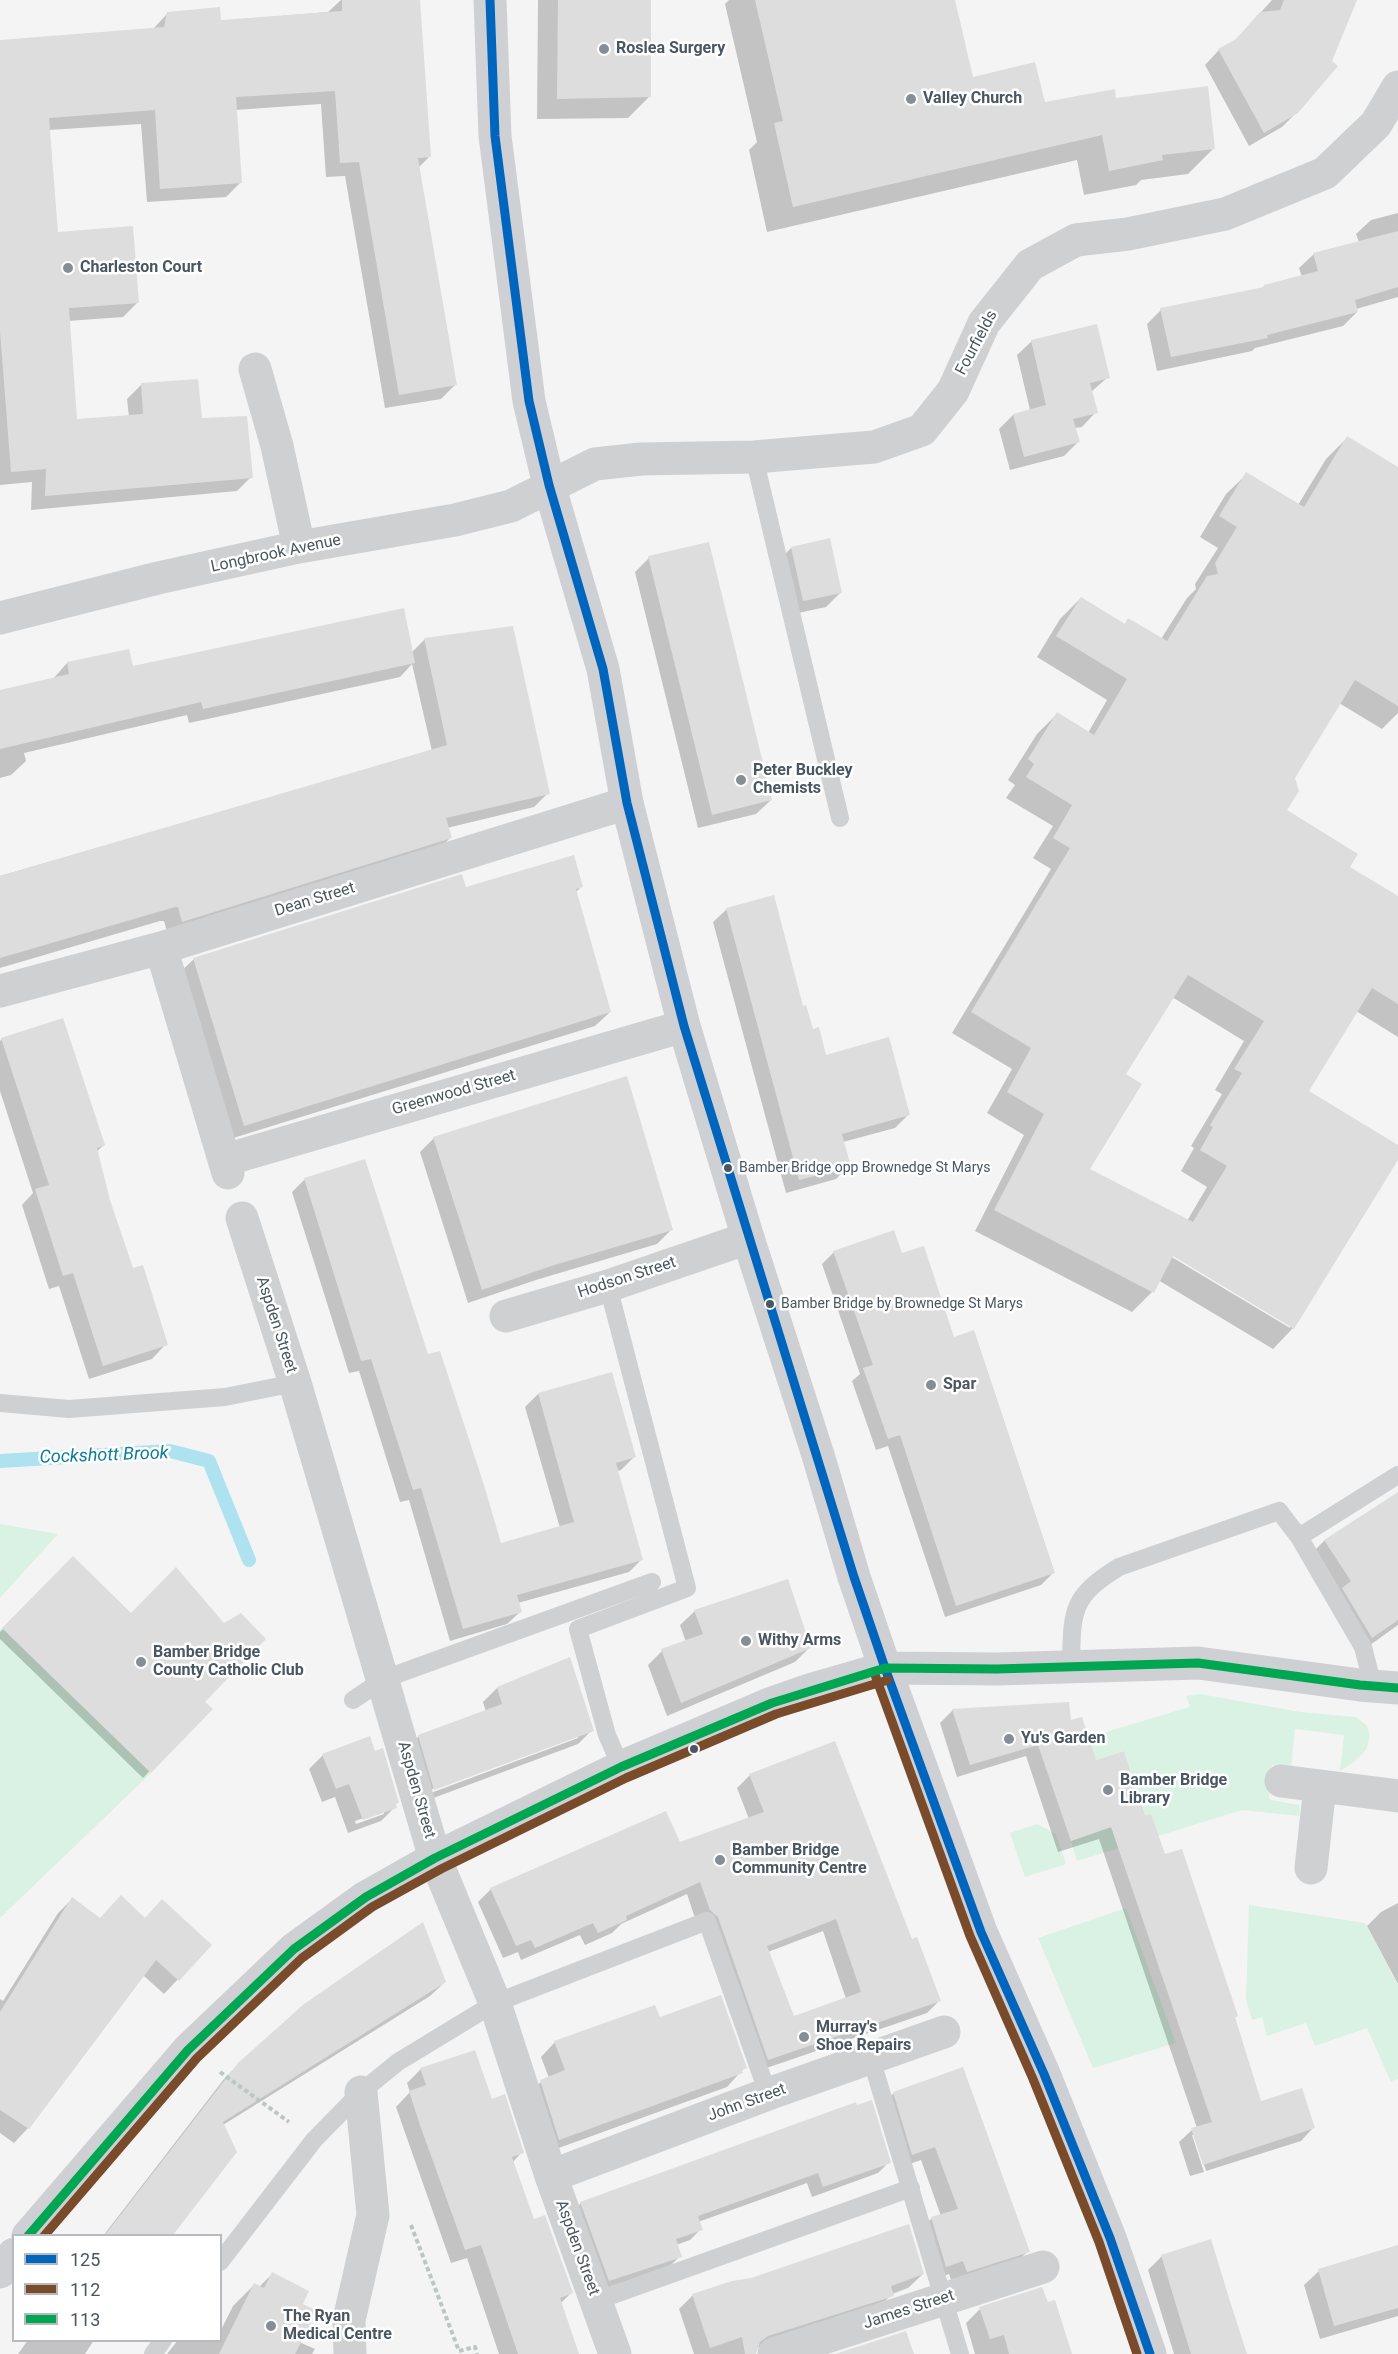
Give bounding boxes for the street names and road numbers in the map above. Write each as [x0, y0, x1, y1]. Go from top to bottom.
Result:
street label: Fourfields [952, 307, 1002, 379]
street label: Longbrook Avenue [209, 531, 343, 577]
street label: Dean Street [273, 879, 357, 921]
street label: Greenwood Street [390, 1066, 518, 1120]
street label: Hodson Street [576, 1253, 678, 1303]
street label: Aspden Street [251, 1274, 301, 1376]
street label: Aspden Street [393, 1739, 439, 1841]
street label: John Street [705, 2080, 789, 2126]
street label: Aspden Street [551, 2198, 603, 2298]
street label: James Street [861, 2286, 957, 2334]

